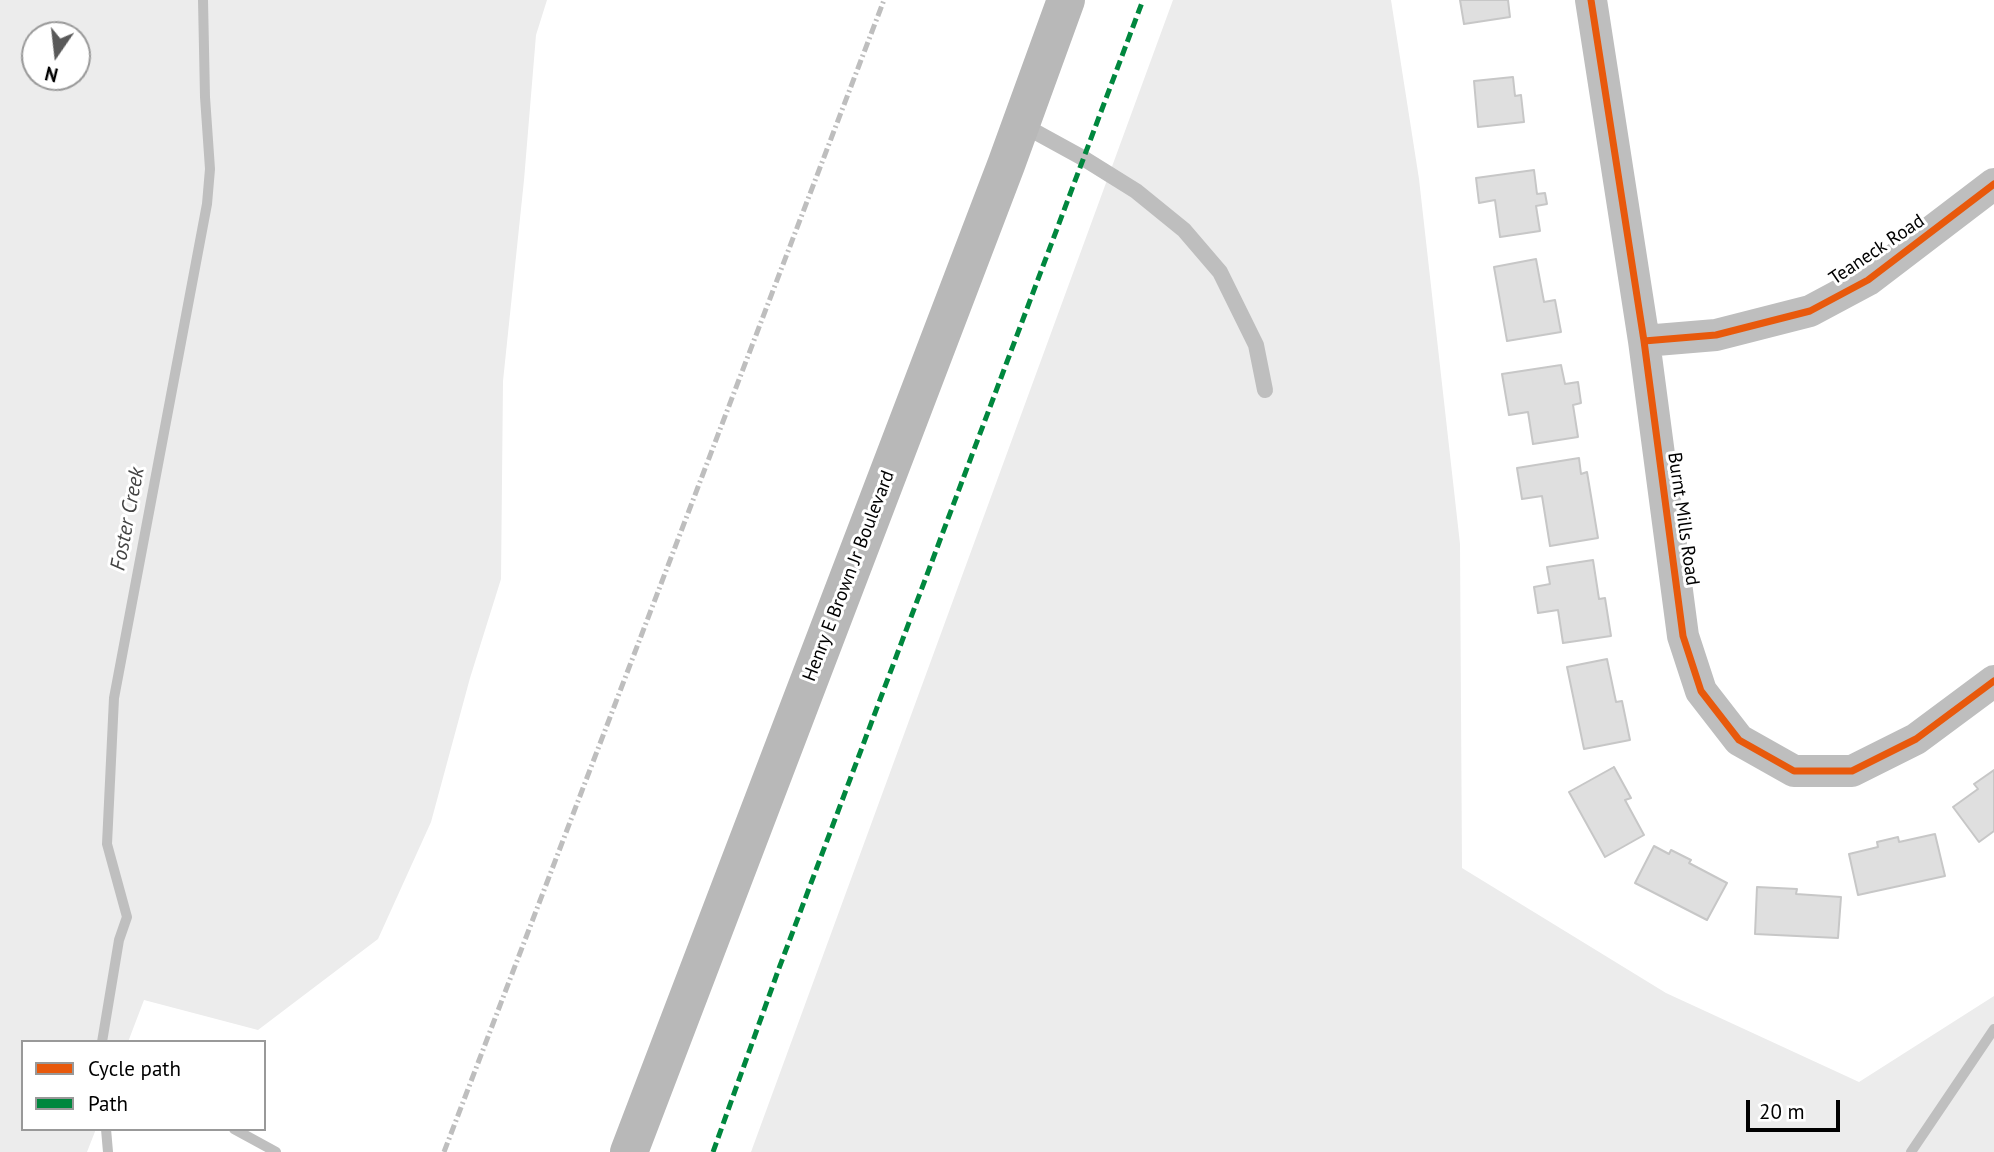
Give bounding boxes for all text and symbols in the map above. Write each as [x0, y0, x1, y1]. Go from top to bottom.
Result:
north arrow [21, 21, 91, 91]
text: N [42, 61, 60, 88]
street label: Teaneck Road [1825, 210, 1929, 290]
street label: Burnt Mills Road [1662, 451, 1704, 587]
water label: Foster Creek [106, 465, 150, 573]
street label: Henry E Brown Jr Boulevard [798, 467, 900, 685]
legend [21, 1040, 266, 1131]
text: Cycle path [88, 1055, 181, 1082]
scale bar [1749, 1086, 1843, 1130]
text: Path [88, 1090, 128, 1117]
text: 20 m [1759, 1098, 1805, 1125]

